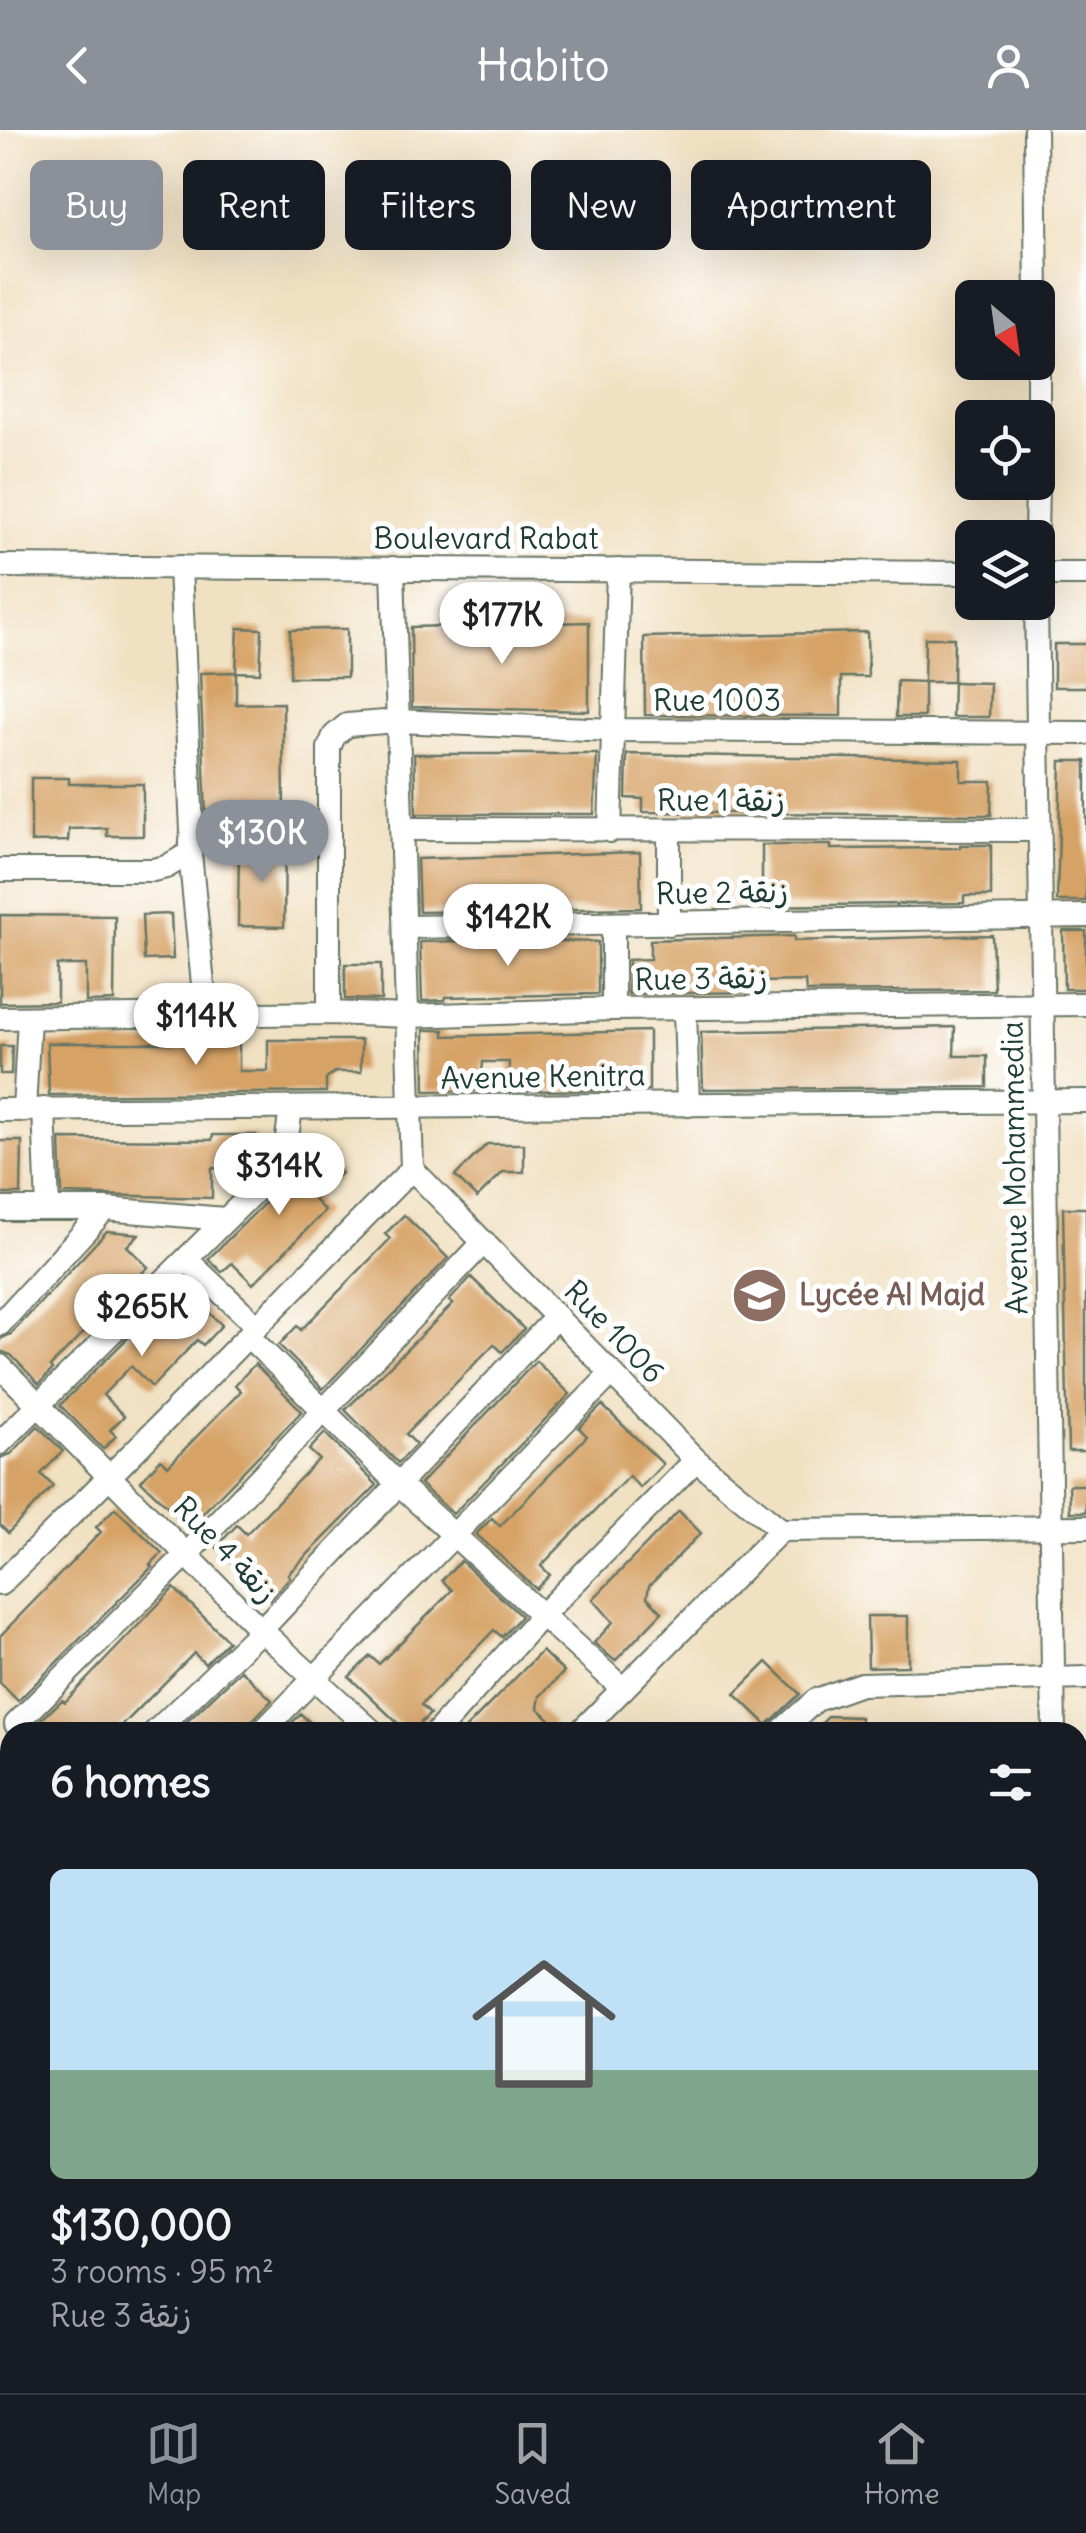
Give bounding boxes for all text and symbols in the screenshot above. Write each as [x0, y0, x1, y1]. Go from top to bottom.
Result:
text: Habito [476, 37, 610, 93]
icon: back [50, 38, 105, 93]
icon: person [981, 38, 1036, 93]
chip: Buy [30, 160, 163, 250]
chip: Rent [183, 160, 325, 250]
chip: Filters [345, 160, 511, 250]
chip: New [531, 160, 671, 250]
chip: Apartment [691, 160, 931, 250]
north arrow [955, 280, 1055, 380]
map controls [955, 280, 1055, 620]
button: locate [955, 400, 1055, 500]
street label: Boulevard Rabat [374, 519, 599, 557]
button: layers [955, 520, 1055, 620]
pin: $177K [432, 582, 572, 667]
text: $177K [461, 594, 543, 635]
street label: Rue 1003 [653, 681, 781, 719]
street label: Rue 1 زنقة [657, 781, 785, 819]
pin: $130K [192, 800, 332, 885]
text: $130K [218, 812, 306, 853]
street label: Rue 2 زنقة [655, 872, 788, 912]
pin: $142K [438, 884, 578, 969]
text: $142K [465, 896, 551, 937]
street label: Rue 3 زنقة [634, 958, 768, 998]
pin: $114K [126, 983, 266, 1068]
text: $114K [156, 995, 236, 1036]
street label: Avenue Mohammedia [992, 1021, 1036, 1315]
street label: Avenue Kenitra [440, 1055, 646, 1097]
pin: $314K [209, 1133, 349, 1218]
text: $314K [236, 1145, 322, 1186]
school or university icon: Lycée Al Majd [730, 1265, 790, 1325]
street label: Rue 1006 [556, 1272, 673, 1391]
pin: $265K [72, 1274, 212, 1359]
place label: Lycée Al Majd [799, 1275, 985, 1313]
text: $265K [96, 1286, 188, 1327]
street label: Rue 4 زنقة [166, 1488, 286, 1610]
icon: filters [983, 1755, 1038, 1810]
text: 6 homes [50, 1756, 211, 1808]
icon: home [454, 1934, 634, 2114]
text: $130,000 [50, 2199, 232, 2251]
text: 3 rooms · 95 m² [50, 2251, 274, 2292]
text: Rue 3 زنقة [50, 2295, 192, 2336]
tab: Map [146, 2416, 201, 2512]
tab: Saved [494, 2416, 571, 2512]
tab: Home [864, 2416, 940, 2512]

